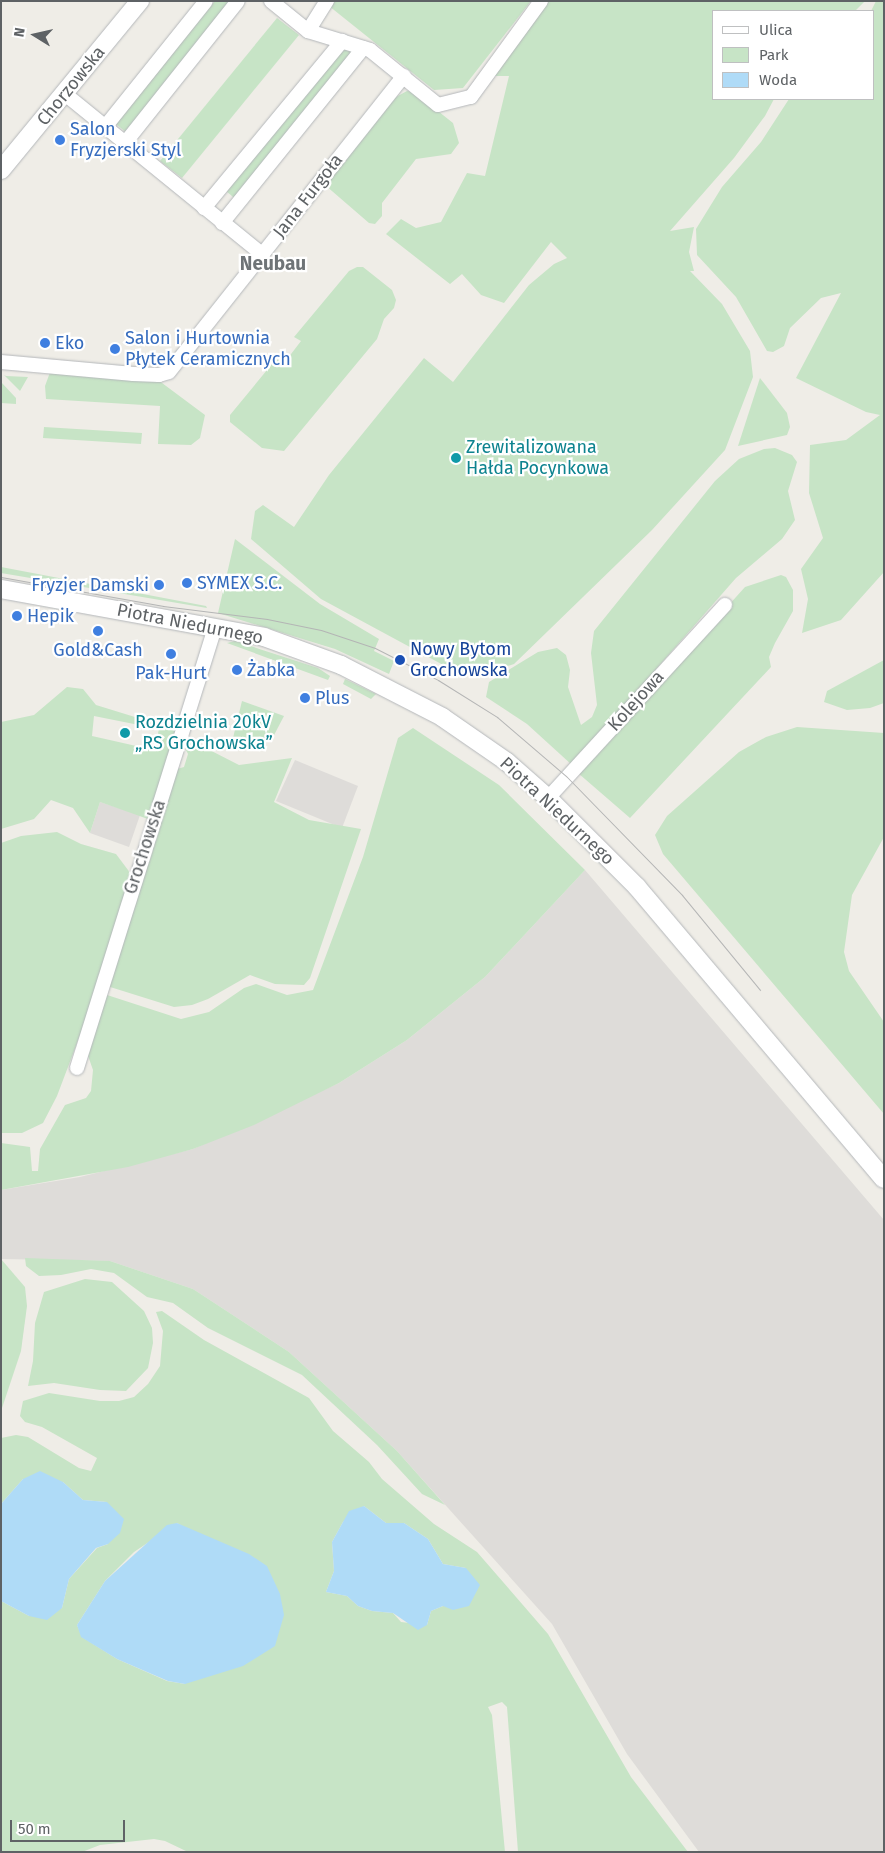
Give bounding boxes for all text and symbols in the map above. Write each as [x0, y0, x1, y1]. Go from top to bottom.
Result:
north arrow [10, 10, 60, 60]
legend [712, 10, 875, 100]
text: Ulica [759, 21, 793, 39]
text: N [11, 26, 29, 38]
street label: Chorzowska [32, 42, 110, 130]
text: Park [759, 46, 789, 64]
text: Woda [759, 71, 797, 89]
place label: Salon Fryzjerski Styl [70, 119, 181, 162]
marker: Salon Fryzjerski Styl [54, 134, 66, 146]
street label: Jana Furgoła [269, 150, 347, 242]
district label: Neubau [240, 253, 306, 275]
place label: Salon i Hurtownia Płytek Ceramicznych [125, 328, 291, 370]
place label: Eko [55, 332, 84, 354]
marker: Eko [39, 337, 51, 349]
marker: Salon i Hurtownia Płytek Ceramicznych [109, 343, 121, 355]
place label: Zrewitalizowana Hałda Pocynkowa [466, 437, 609, 479]
marker: Zrewitalizowana Hałda Pocynkowa [450, 452, 462, 464]
place label: SYMEX S.C. [197, 572, 282, 594]
place label: Fryzjer Damski [31, 574, 149, 596]
marker: SYMEX S.C. [181, 577, 193, 589]
marker: Fryzjer Damski [153, 579, 165, 591]
street label: Piotra Niedurnego [115, 599, 265, 649]
place label: Hepik [27, 605, 74, 627]
marker: Hepik [11, 610, 23, 622]
marker: Gold&Cash [92, 625, 104, 637]
place label: Gold&Cash [53, 639, 143, 661]
place label: Nowy Bytom Grochowska [410, 639, 511, 682]
marker: Pak-Hurt [165, 648, 177, 660]
marker: Nowy Bytom Grochowska [394, 654, 406, 666]
place label: Żabka [247, 659, 295, 681]
place label: Pak-Hurt [135, 662, 207, 684]
marker: Żabka [231, 664, 243, 676]
street label: Kolejowa [603, 666, 669, 736]
place label: Plus [315, 687, 349, 709]
marker: Plus [299, 692, 311, 704]
place label: Rozdzielnia 20kV „RS Grochowska” [135, 712, 273, 754]
marker: Rozdzielnia 20kV „RS Grochowska” [119, 727, 131, 739]
street label: Piotra Niedurnego [495, 752, 619, 870]
street label: Grochowska [120, 797, 170, 897]
scale bar [12, 1810, 128, 1842]
text: 50 m [18, 1820, 51, 1838]

